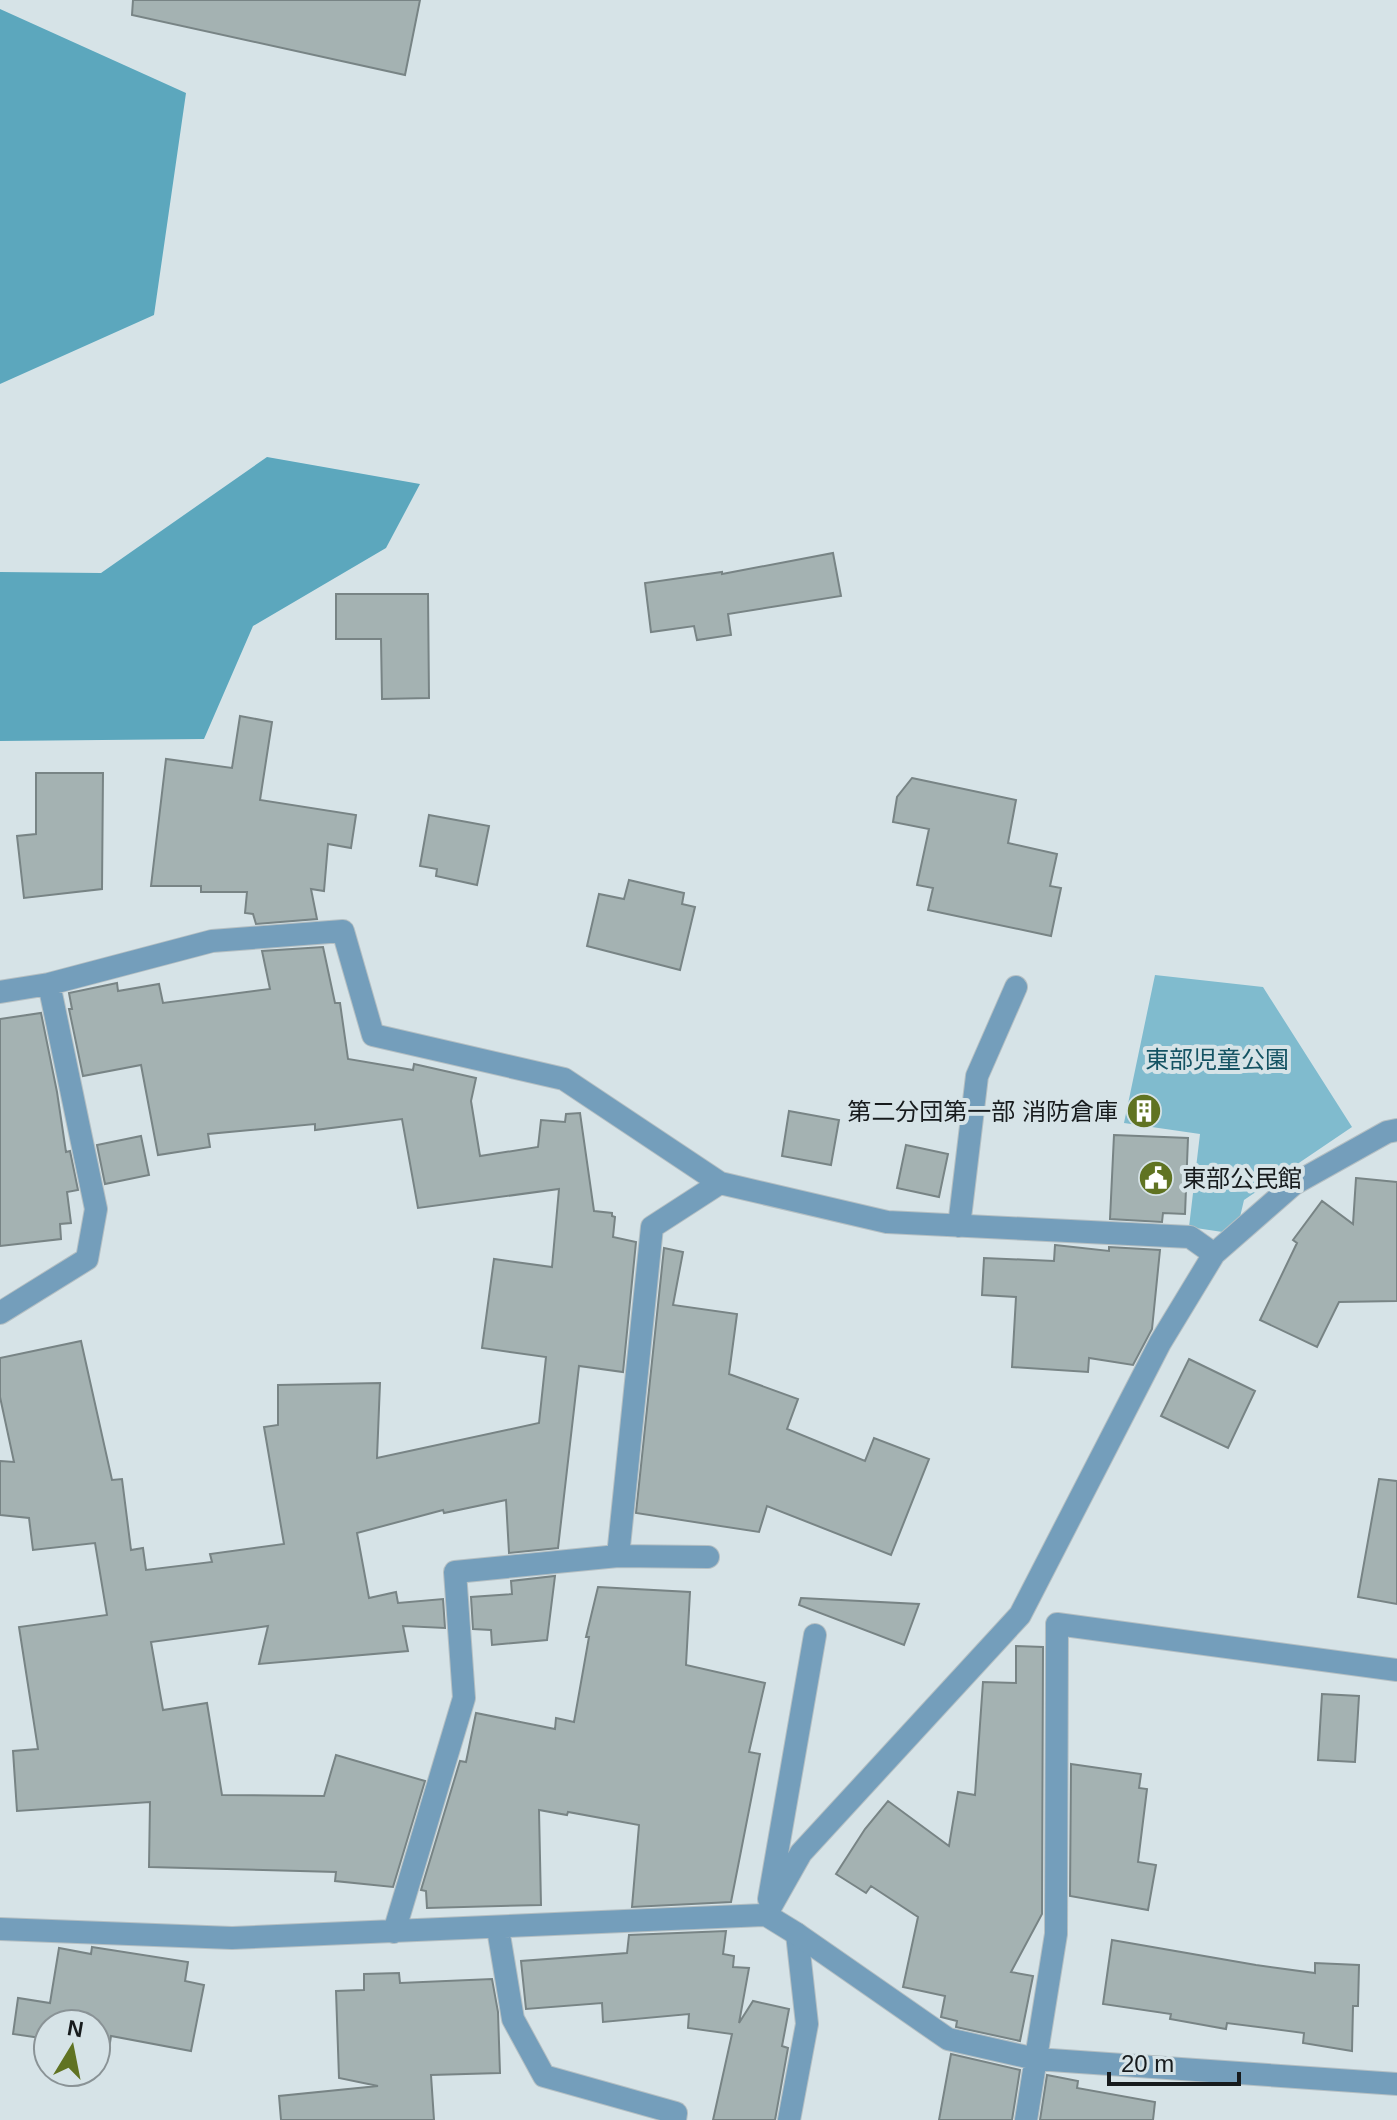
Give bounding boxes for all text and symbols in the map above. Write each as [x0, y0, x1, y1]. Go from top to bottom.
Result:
park label: 東部児童公園 [1145, 1046, 1289, 1073]
building icon: 第二分団第一部 消防倉庫 [1125, 1092, 1163, 1130]
place label: 第二分団第一部 消防倉庫 [847, 1098, 1118, 1125]
public building icon: 東部公民館 [1137, 1159, 1175, 1197]
place label: 東部公民館 [1182, 1165, 1302, 1192]
north arrow [32, 2008, 112, 2088]
text: N [65, 2015, 85, 2042]
scale bar [1109, 2036, 1239, 2086]
text: 20 m [1121, 2050, 1174, 2077]

